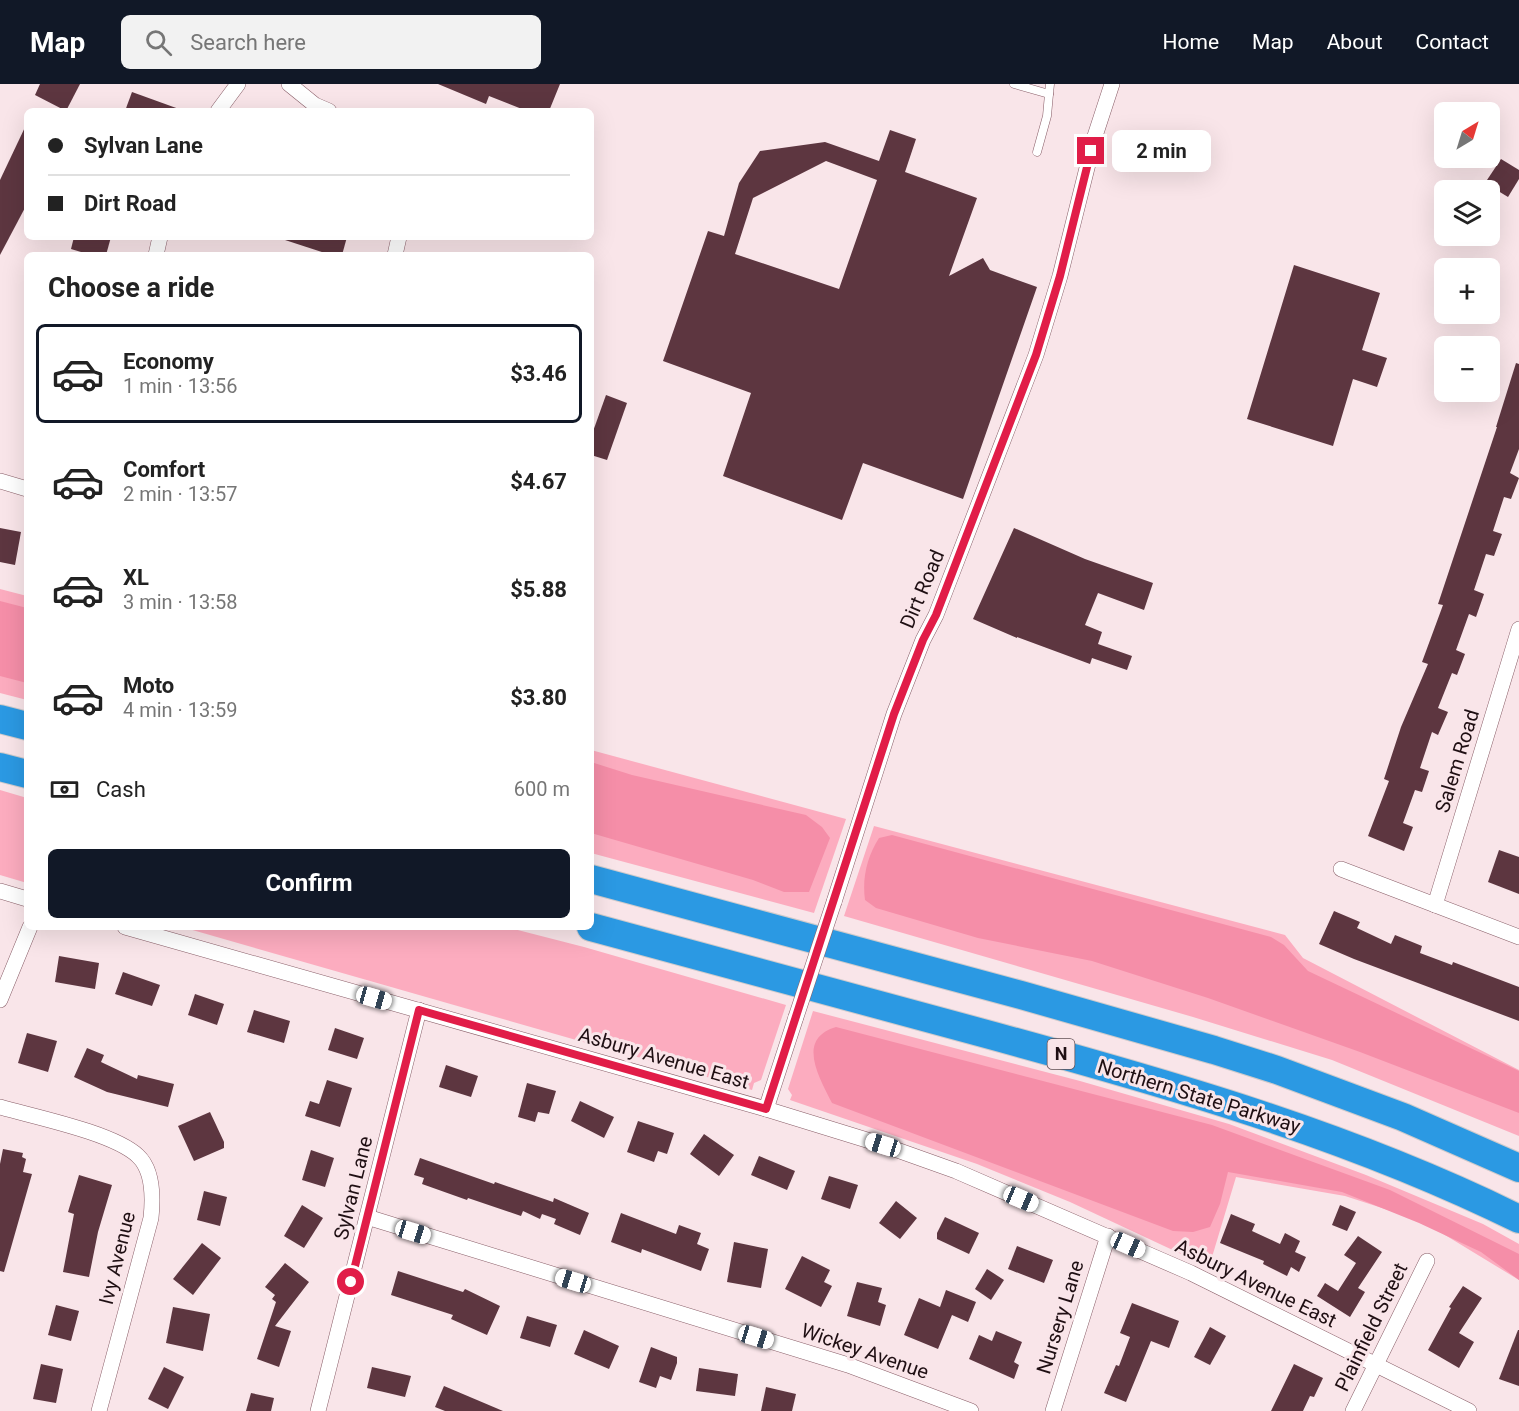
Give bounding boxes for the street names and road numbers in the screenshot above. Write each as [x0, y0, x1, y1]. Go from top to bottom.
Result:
street label: Dirt Road [895, 546, 949, 632]
street label: Salem Road [1430, 707, 1484, 815]
street label: Asbury Avenue East [576, 1022, 752, 1094]
road number: N [1048, 1039, 1074, 1069]
street label: Northern State Parkway [1095, 1054, 1304, 1138]
street label: Sylvan Lane [329, 1134, 377, 1242]
street label: Ivy Avenue [94, 1209, 140, 1307]
street label: Asbury Avenue East [1171, 1234, 1341, 1332]
street label: Nursery Lane [1031, 1257, 1089, 1377]
street label: Plainfield Street [1330, 1259, 1412, 1395]
street label: Wickey Avenue [798, 1318, 932, 1384]

